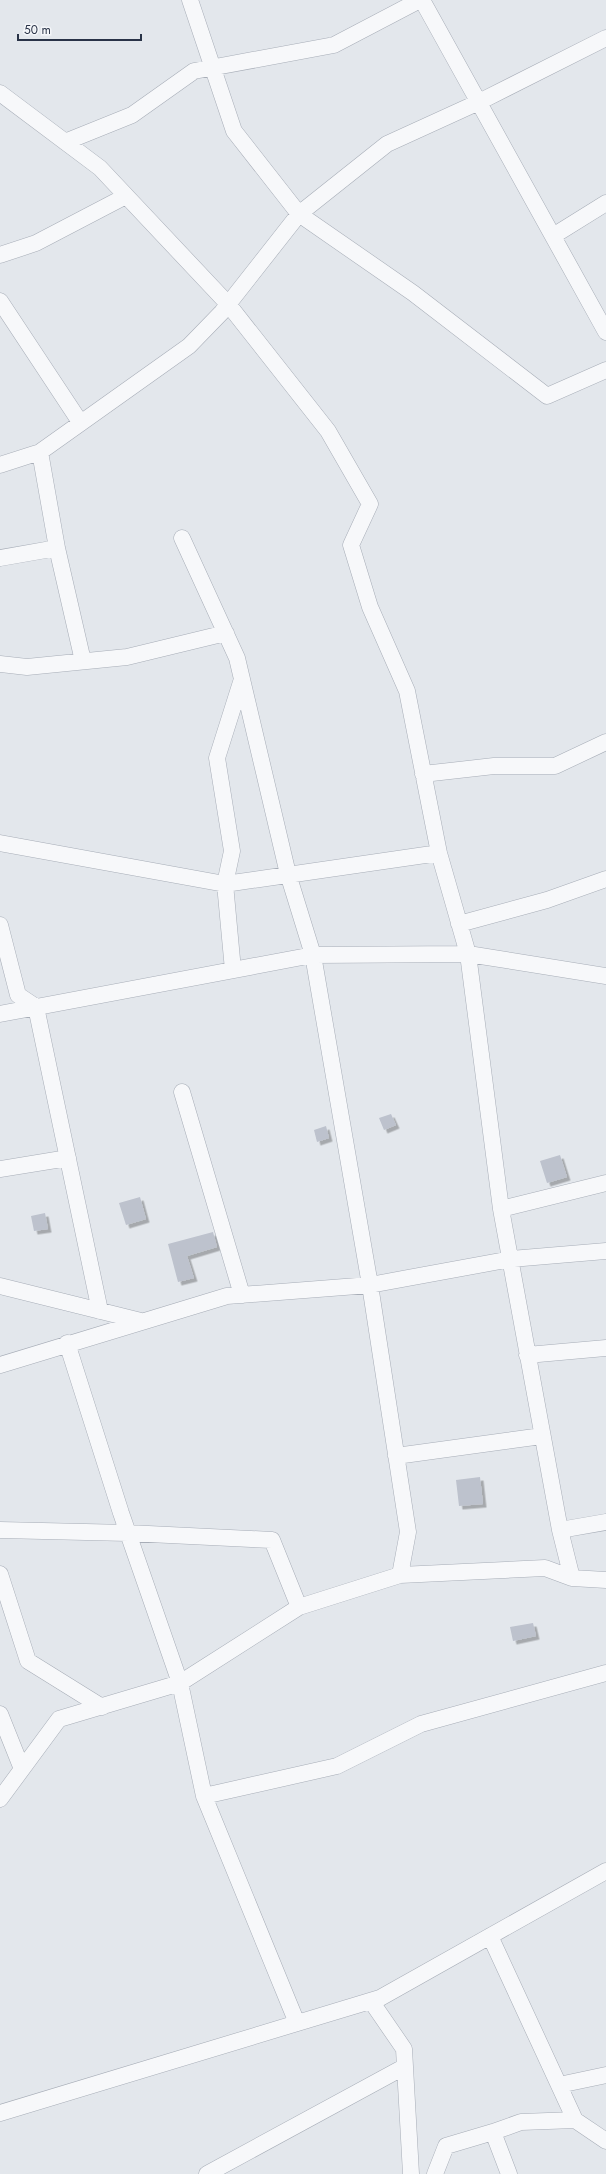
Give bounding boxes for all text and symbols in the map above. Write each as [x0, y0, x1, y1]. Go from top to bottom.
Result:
scale bar [18, 16, 141, 42]
text: 50 m [24, 21, 51, 39]

